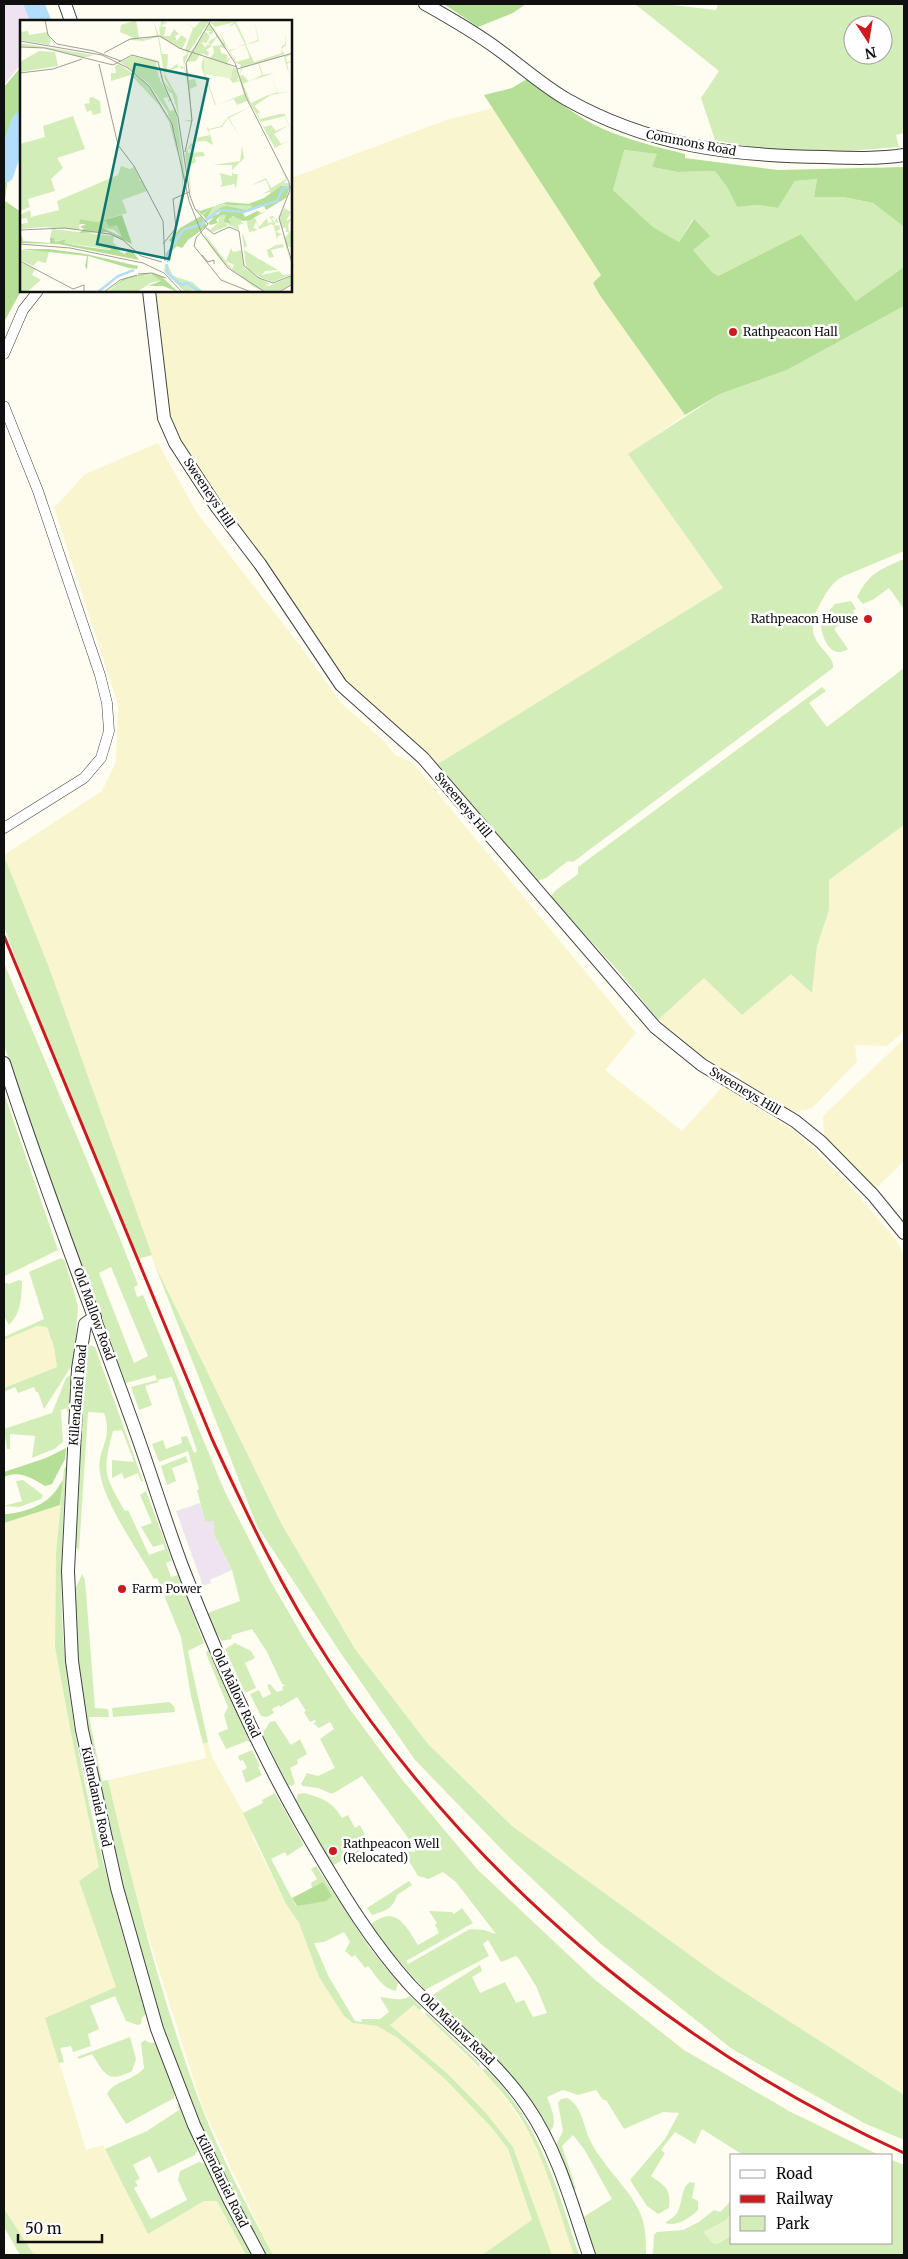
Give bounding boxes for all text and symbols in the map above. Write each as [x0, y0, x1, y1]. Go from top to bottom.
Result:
north arrow [843, 15, 893, 65]
inset map [20, 20, 292, 292]
text: N [863, 43, 878, 63]
street label: Commons Road [645, 126, 737, 159]
place label: Rathpeacon Hall [743, 324, 838, 339]
marker: Rathpeacon Hall [727, 326, 739, 338]
street label: Sweeneys Hill [181, 455, 238, 531]
place label: Rathpeacon House [751, 611, 858, 626]
marker: Rathpeacon House [862, 613, 874, 625]
street label: Sweeneys Hill [432, 769, 495, 841]
street label: Sweeneys Hill [707, 1063, 784, 1118]
street label: Old Mallow Road [71, 1266, 118, 1362]
street label: Killendaniel Road [66, 1344, 89, 1446]
place label: Farm Power [132, 1581, 202, 1596]
marker: Farm Power [116, 1583, 128, 1595]
street label: Old Mallow Road [209, 1646, 264, 1740]
street label: Killendaniel Road [79, 1746, 114, 1848]
place label: Rathpeacon Well (Relocated) [343, 1836, 440, 1865]
marker: Rathpeacon Well (Relocated) [327, 1845, 339, 1857]
street label: Old Mallow Road [417, 1989, 498, 2068]
street label: Killendaniel Road [193, 2132, 251, 2230]
legend [730, 2154, 893, 2244]
text: Road [776, 2164, 812, 2183]
text: Railway [776, 2189, 833, 2208]
scale bar [18, 2212, 101, 2244]
text: Park [776, 2214, 810, 2233]
text: 50 m [25, 2219, 62, 2238]

